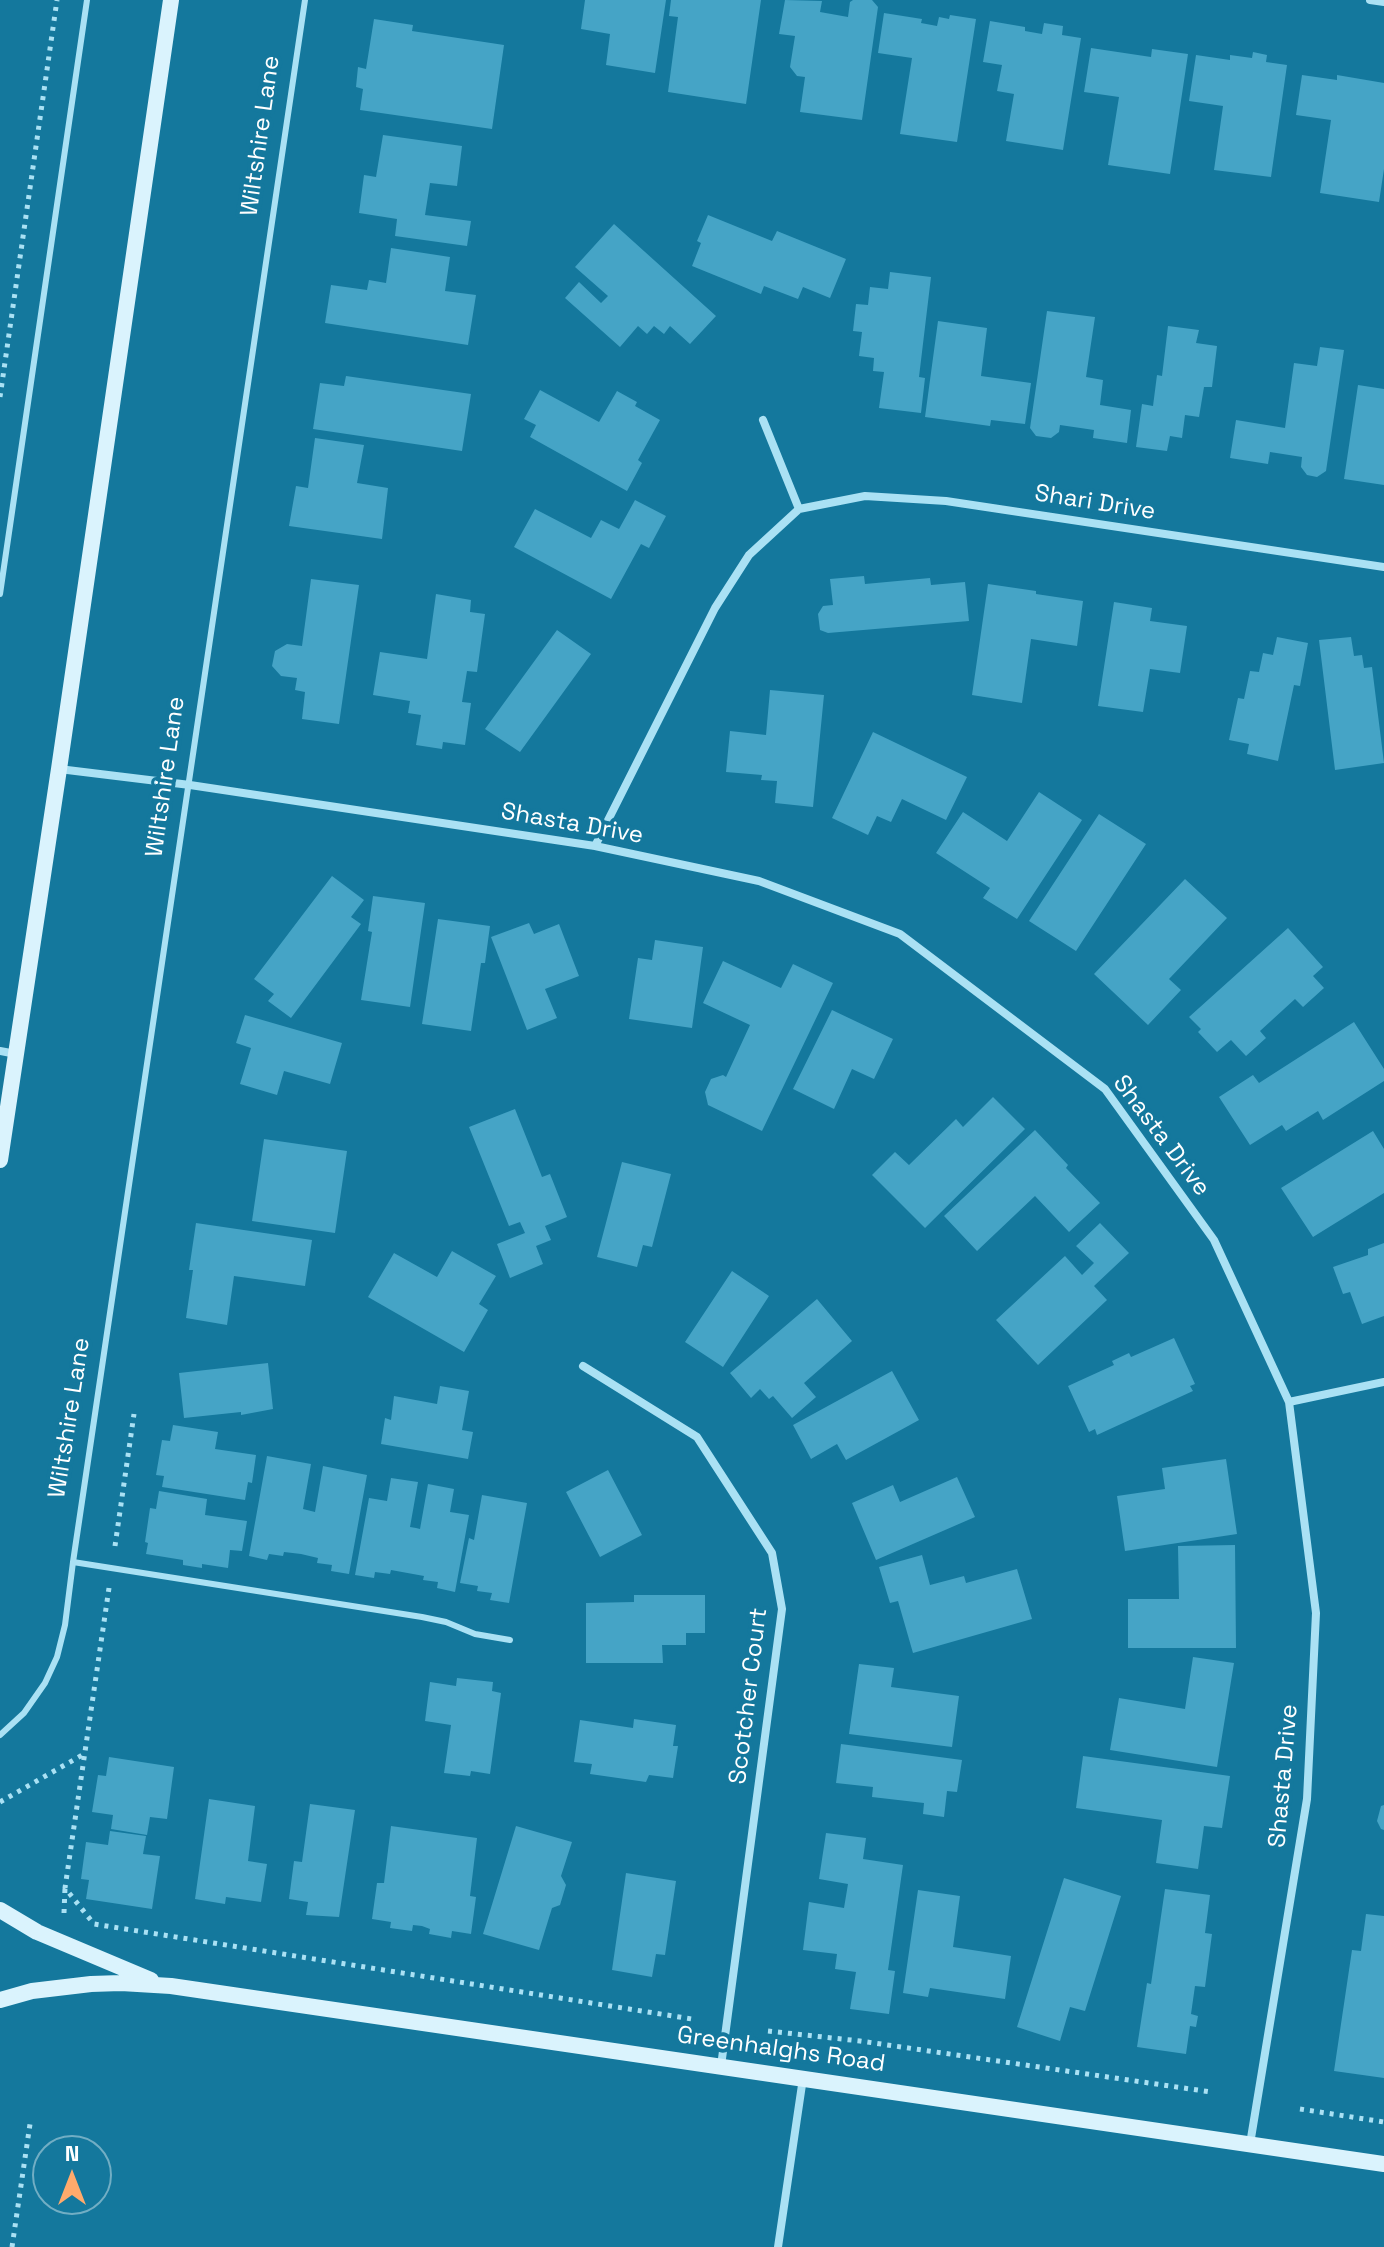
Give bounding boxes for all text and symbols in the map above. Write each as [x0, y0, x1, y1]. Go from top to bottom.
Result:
street label: Wiltshire Lane [235, 54, 287, 218]
street label: Shari Drive [1033, 479, 1157, 527]
street label: Wiltshire Lane [140, 695, 192, 859]
street label: Shasta Drive [499, 797, 645, 851]
street label: Shasta Drive [1106, 1070, 1216, 1202]
street label: Wiltshire Lane [43, 1336, 97, 1500]
street label: Scotcher Court [724, 1606, 774, 1786]
street label: Shasta Drive [1263, 1703, 1305, 1849]
street label: Greenhalghs Road [675, 2021, 887, 2079]
north arrow [32, 2135, 112, 2215]
text: N [65, 2139, 79, 2167]

